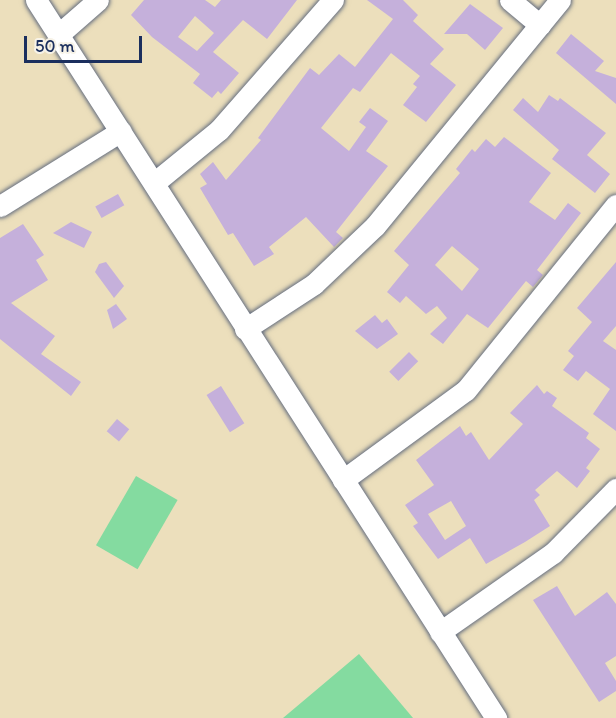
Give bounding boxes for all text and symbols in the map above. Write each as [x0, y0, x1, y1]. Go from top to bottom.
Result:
scale bar [27, 24, 146, 62]
text: 50 m [35, 35, 75, 57]

